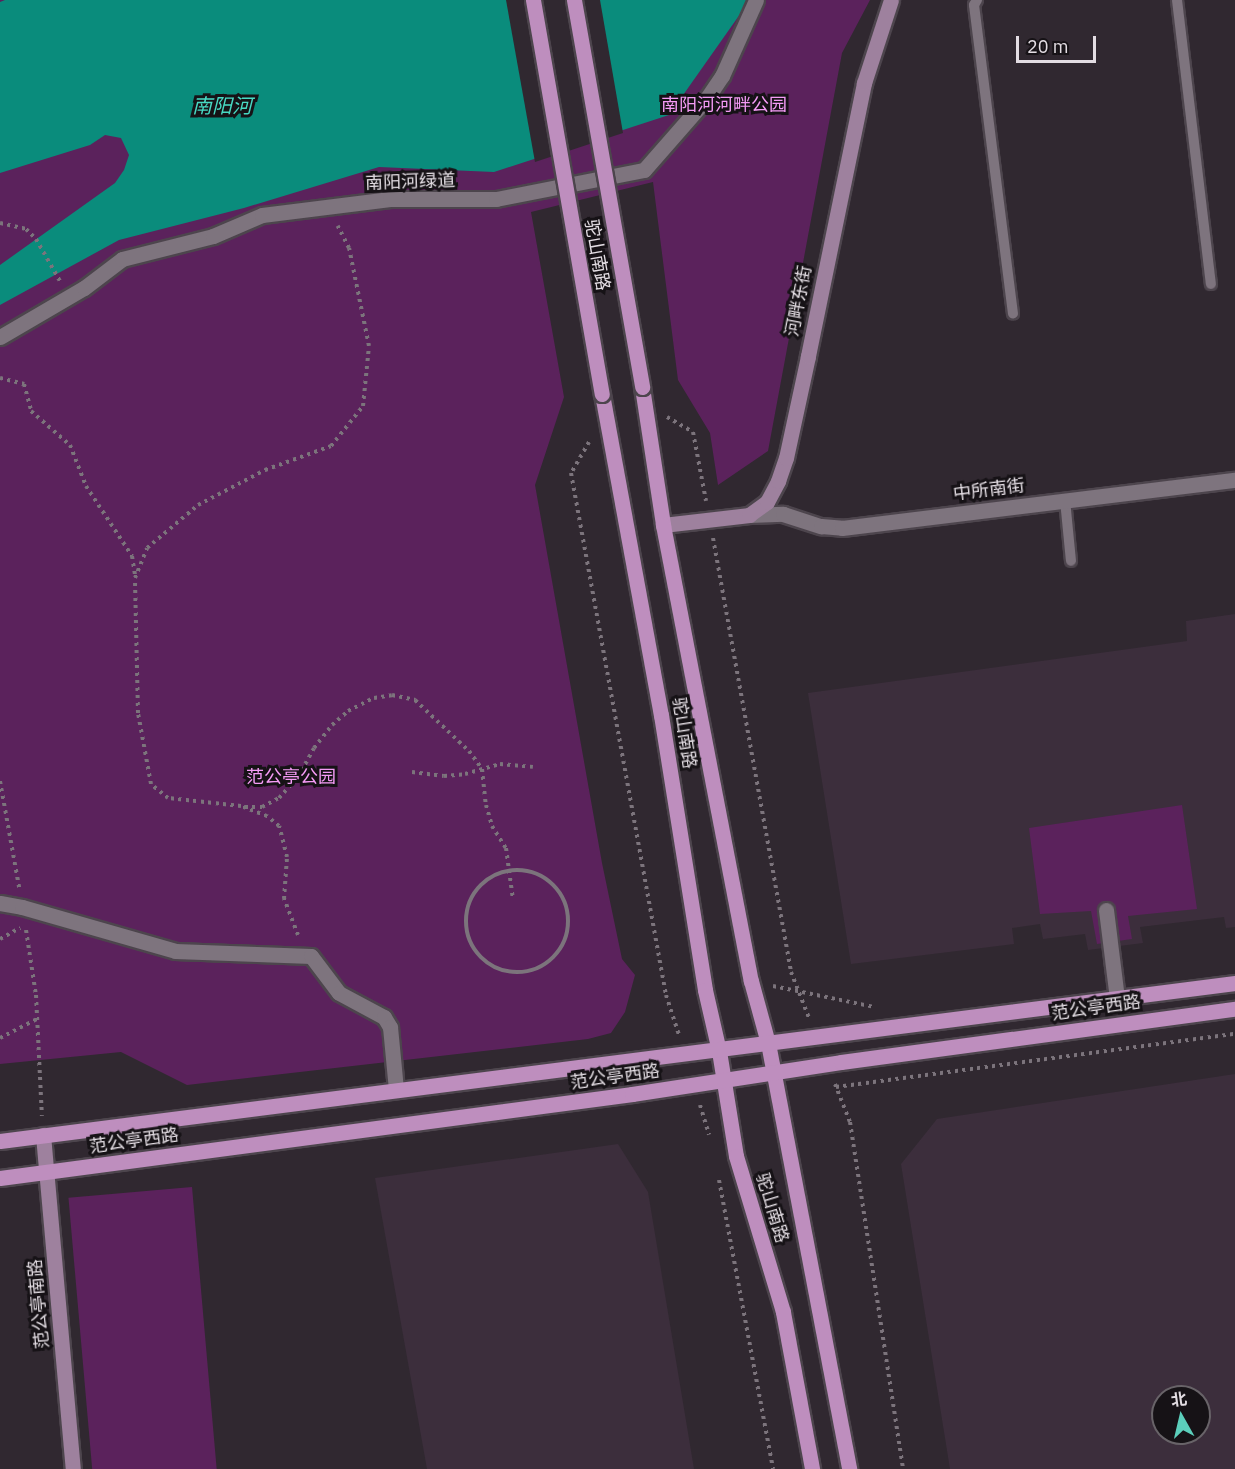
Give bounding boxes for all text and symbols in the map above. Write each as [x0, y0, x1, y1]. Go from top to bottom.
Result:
scale bar [1019, 24, 1098, 62]
text: 20 m [1027, 35, 1069, 58]
water label: 南阳河 [192, 93, 252, 117]
park label: 南阳河河畔公园 [661, 94, 787, 116]
street label: 南阳河绿道 [365, 170, 455, 194]
street label: 驼山南路 [580, 218, 614, 292]
street label: 河畔东街 [782, 264, 816, 338]
street label: 中所南街 [952, 475, 1026, 505]
street label: 驼山南路 [668, 696, 700, 770]
park label: 范公亭公园 [246, 766, 336, 788]
street label: 范公亭西路 [1050, 991, 1142, 1025]
street label: 范公亭西路 [569, 1060, 661, 1094]
street label: 范公亭西路 [88, 1124, 180, 1158]
street label: 驼山南路 [751, 1170, 793, 1246]
street label: 范公亭南路 [24, 1258, 54, 1350]
north arrow [1151, 1385, 1211, 1445]
text: 北 [1169, 1388, 1188, 1410]

